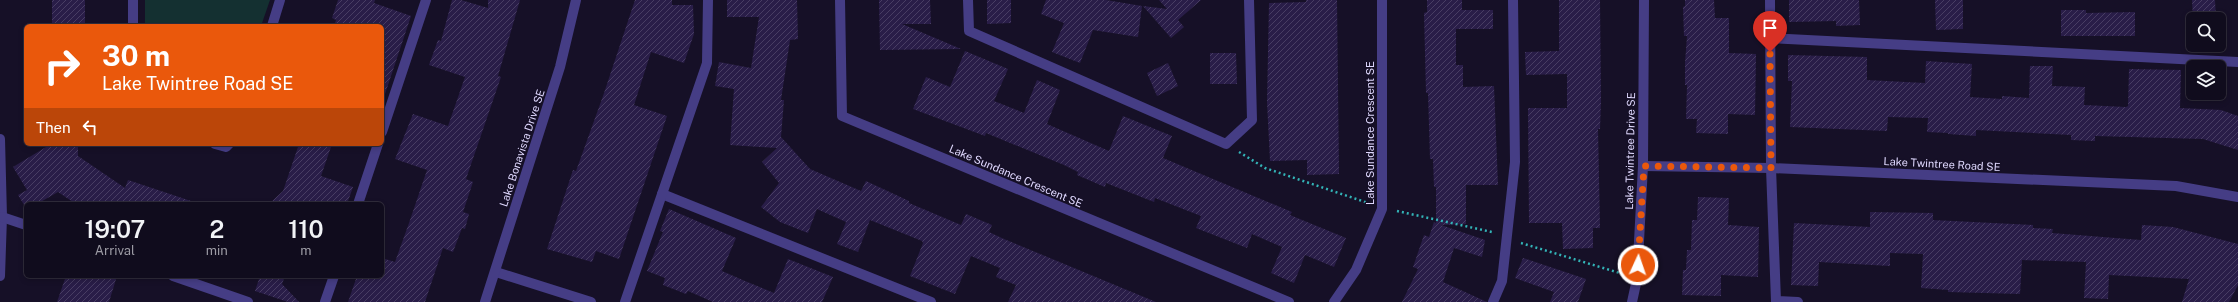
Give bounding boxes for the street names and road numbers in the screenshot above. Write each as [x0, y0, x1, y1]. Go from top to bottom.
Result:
street label: Lake Sundance Crescent SE [1364, 61, 1376, 205]
street label: Lake Bonavista Drive SE [497, 88, 547, 208]
street label: Lake Twintree Drive SE [1623, 92, 1637, 210]
street label: Lake Sundance Crescent SE [947, 142, 1085, 210]
street label: Lake Twintree Road SE [1883, 155, 2001, 173]

